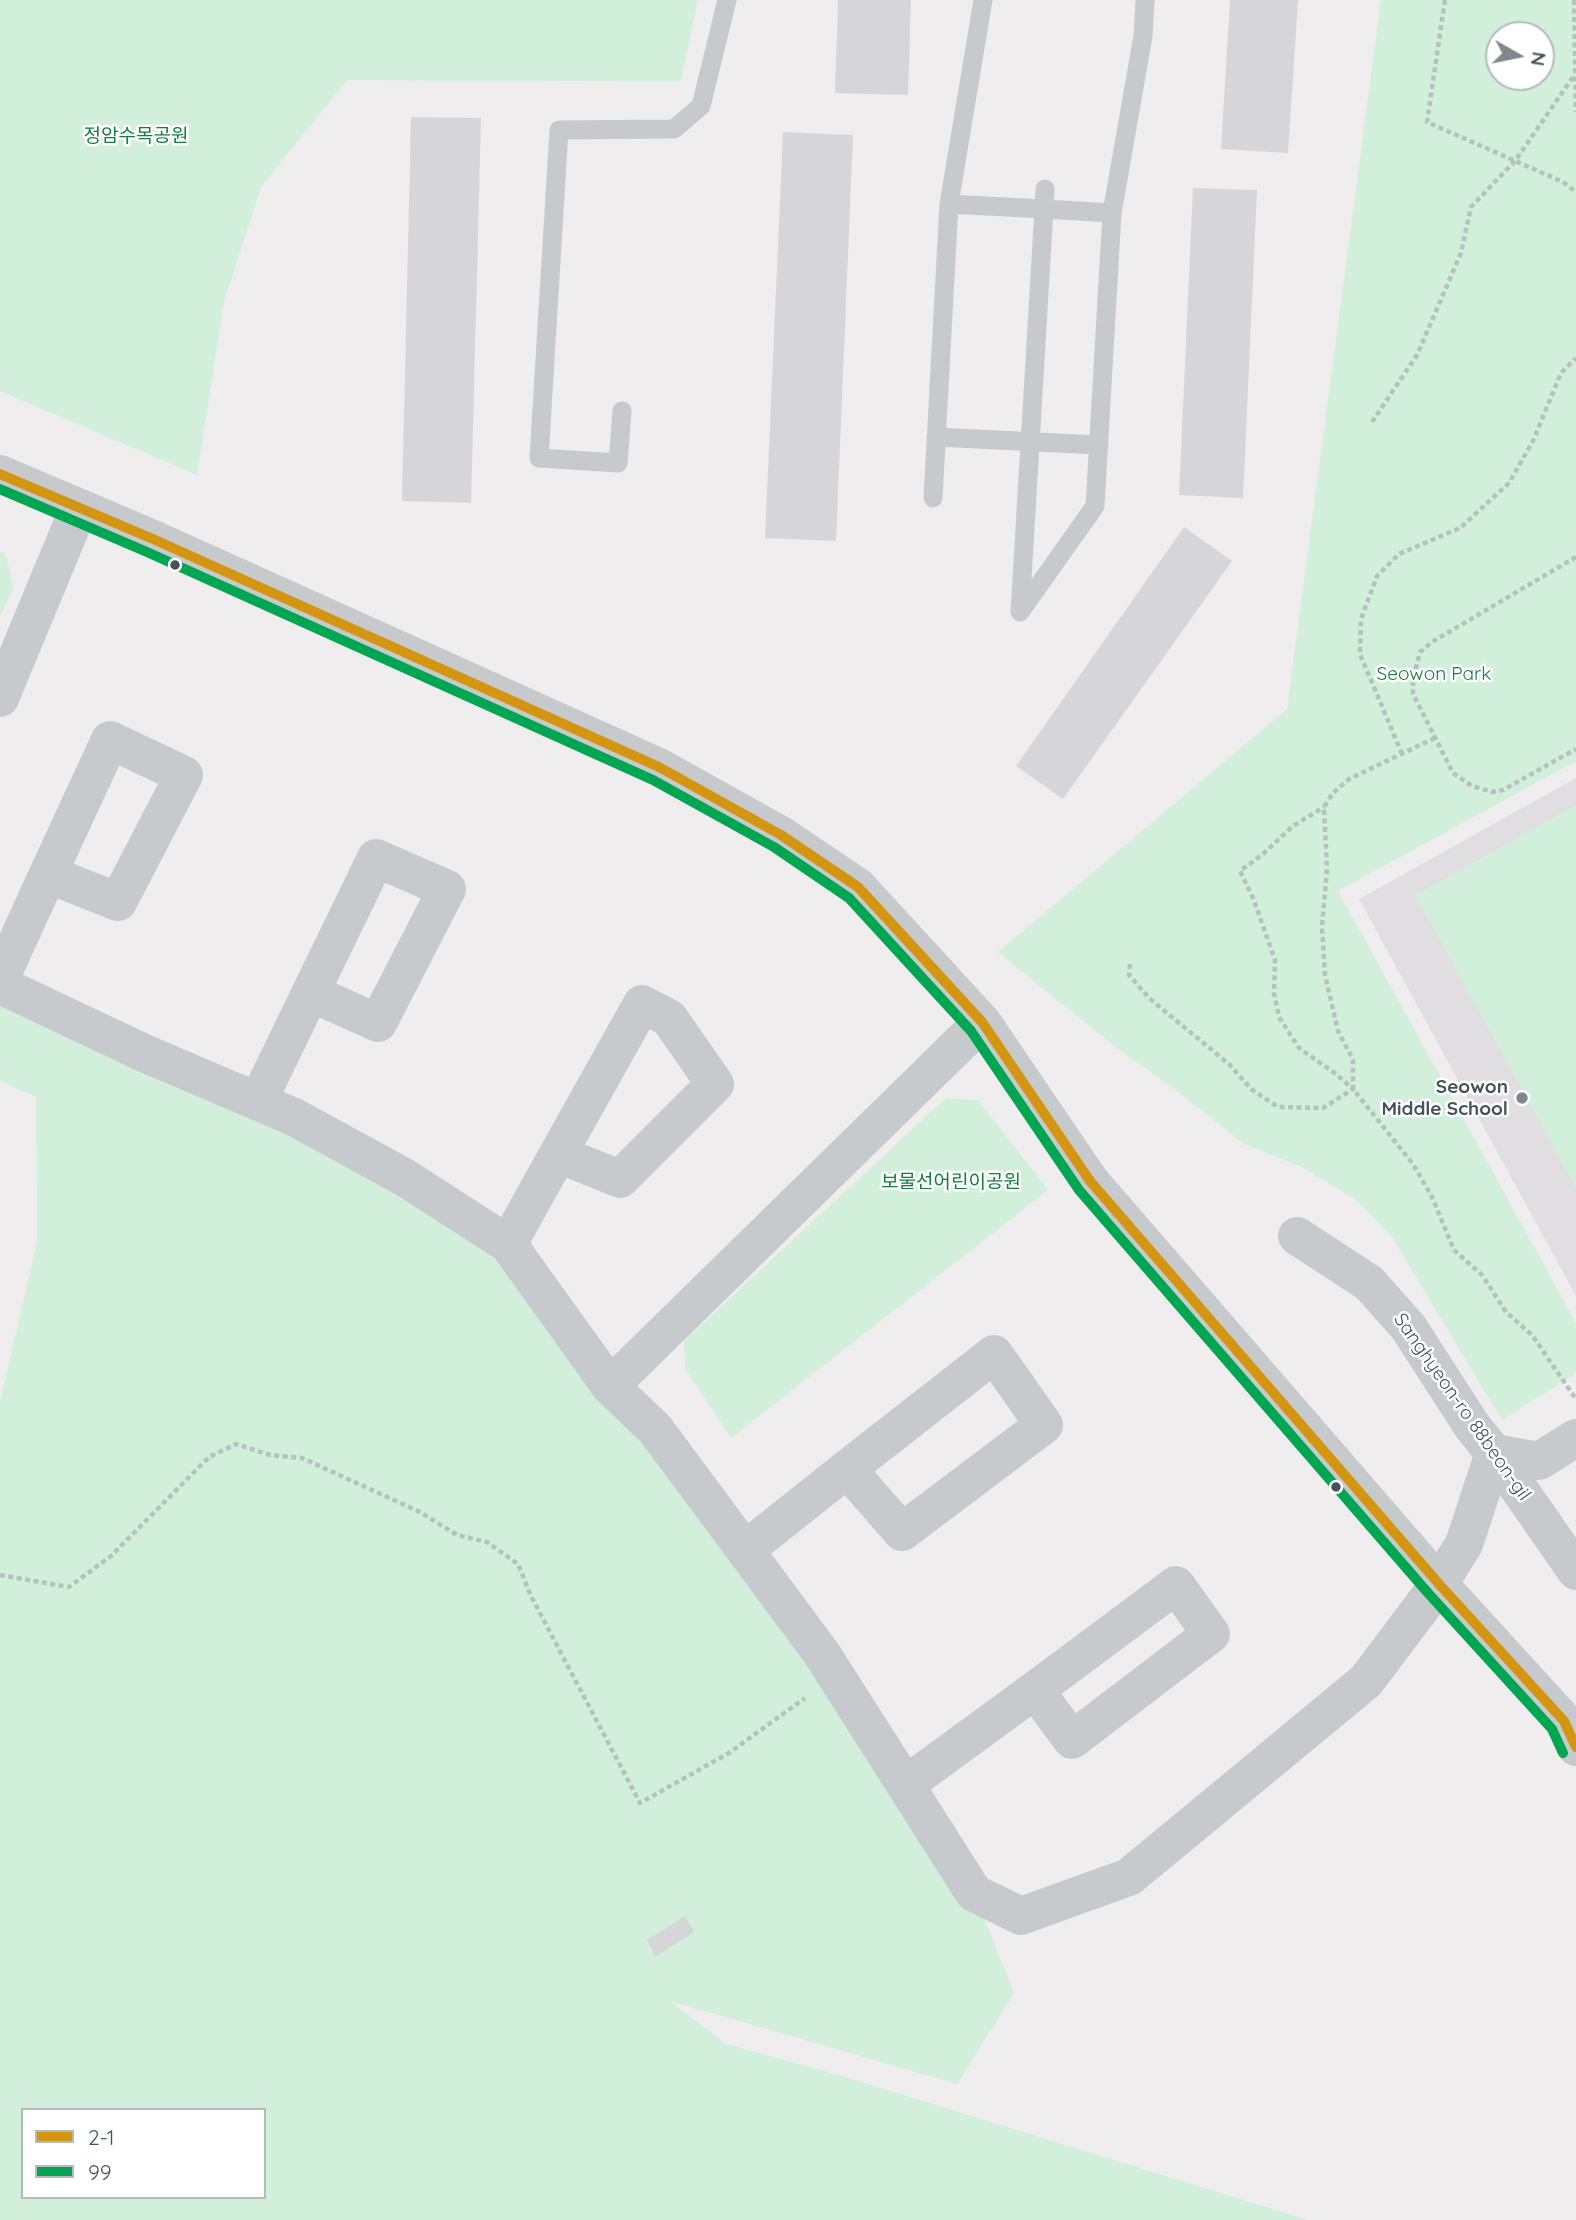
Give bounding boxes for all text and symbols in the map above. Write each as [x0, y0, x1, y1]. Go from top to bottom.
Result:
north arrow [1485, 21, 1555, 91]
text: N [1526, 50, 1552, 68]
park label: 정암수목공원 [84, 125, 188, 147]
unlabelled marker [168, 558, 182, 572]
park label: Seowon Park [1376, 663, 1492, 685]
place label: Seowon Middle School [1381, 1076, 1508, 1120]
marker: Seowon Middle School [1514, 1090, 1530, 1106]
park label: 보물선어린이공원 [881, 1171, 1021, 1193]
street label: Sanghyeon-ro 88beon-gil [1389, 1309, 1535, 1505]
unlabelled marker [1329, 1480, 1343, 1494]
legend [21, 2108, 266, 2199]
text: 2-1 [88, 2124, 115, 2150]
text: 99 [88, 2159, 111, 2185]

